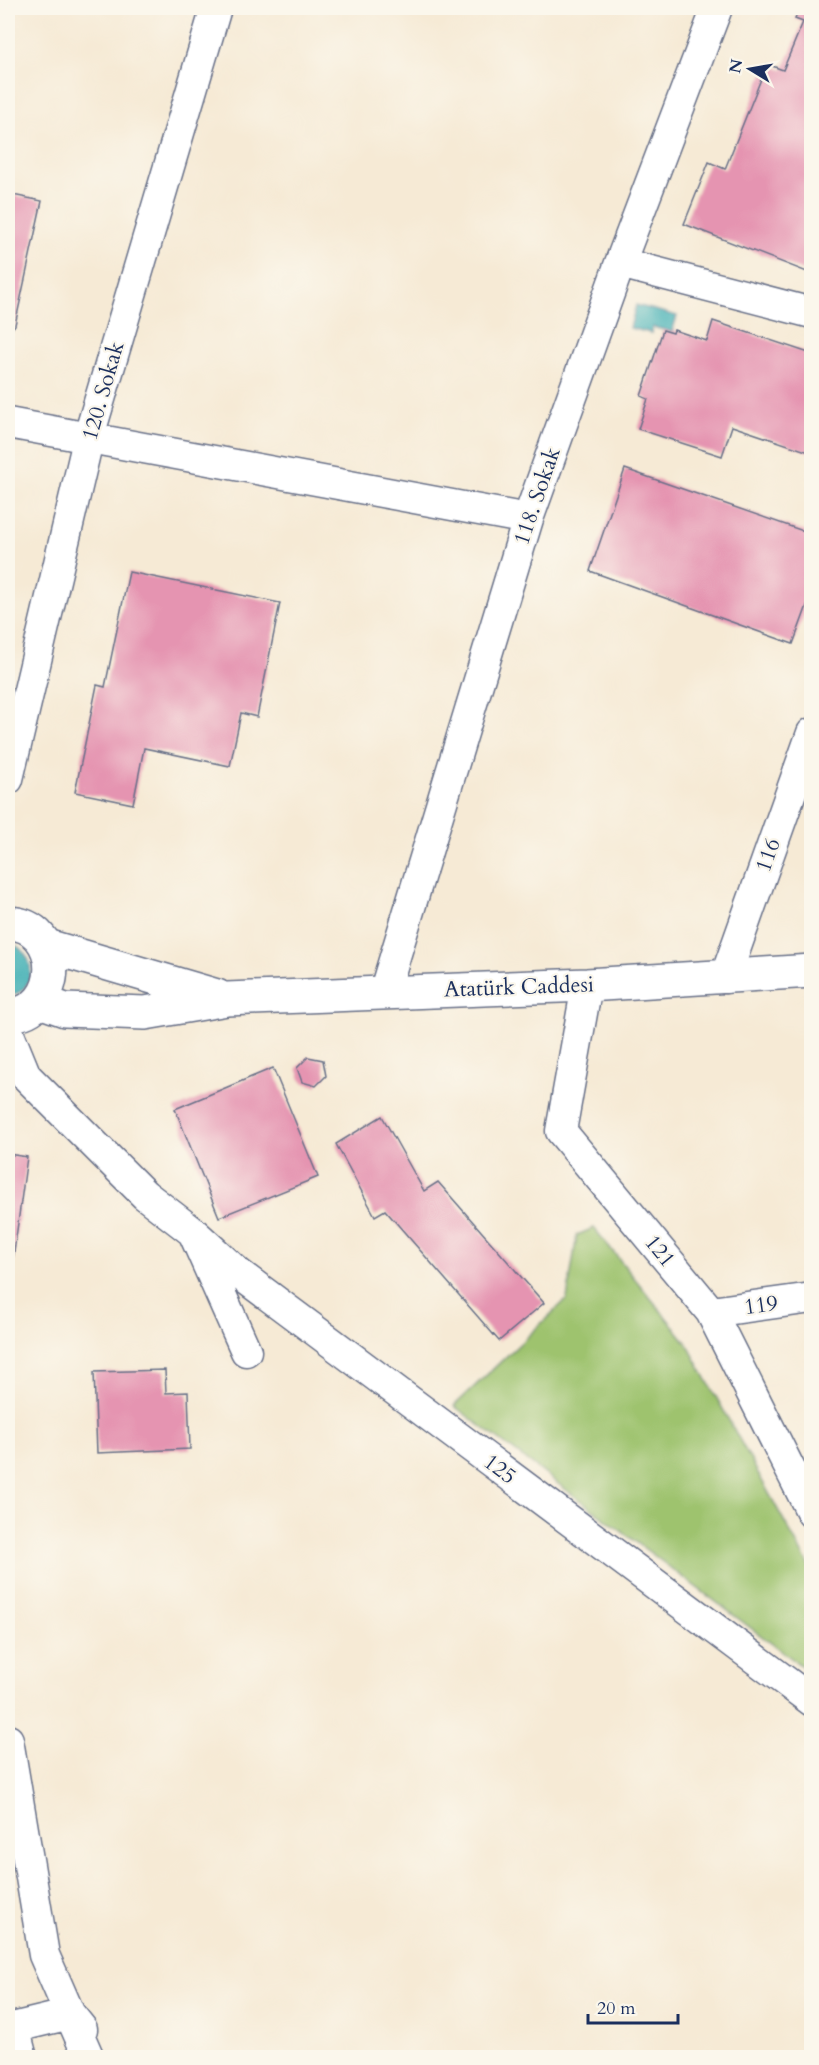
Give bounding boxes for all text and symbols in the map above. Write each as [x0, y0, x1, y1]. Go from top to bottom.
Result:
north arrow [720, 39, 780, 99]
text: N [724, 57, 748, 75]
street label: 120. Sokak [75, 338, 131, 444]
street label: 118. Sokak [506, 443, 568, 549]
street label: 116 [748, 834, 788, 876]
street label: Atatürk Caddesi [443, 969, 595, 1005]
street label: 121 [638, 1228, 682, 1274]
street label: 119 [742, 1288, 780, 1322]
street label: 125 [477, 1447, 523, 1491]
scale bar [588, 1987, 678, 2025]
text: 20 m [597, 1996, 636, 2021]

